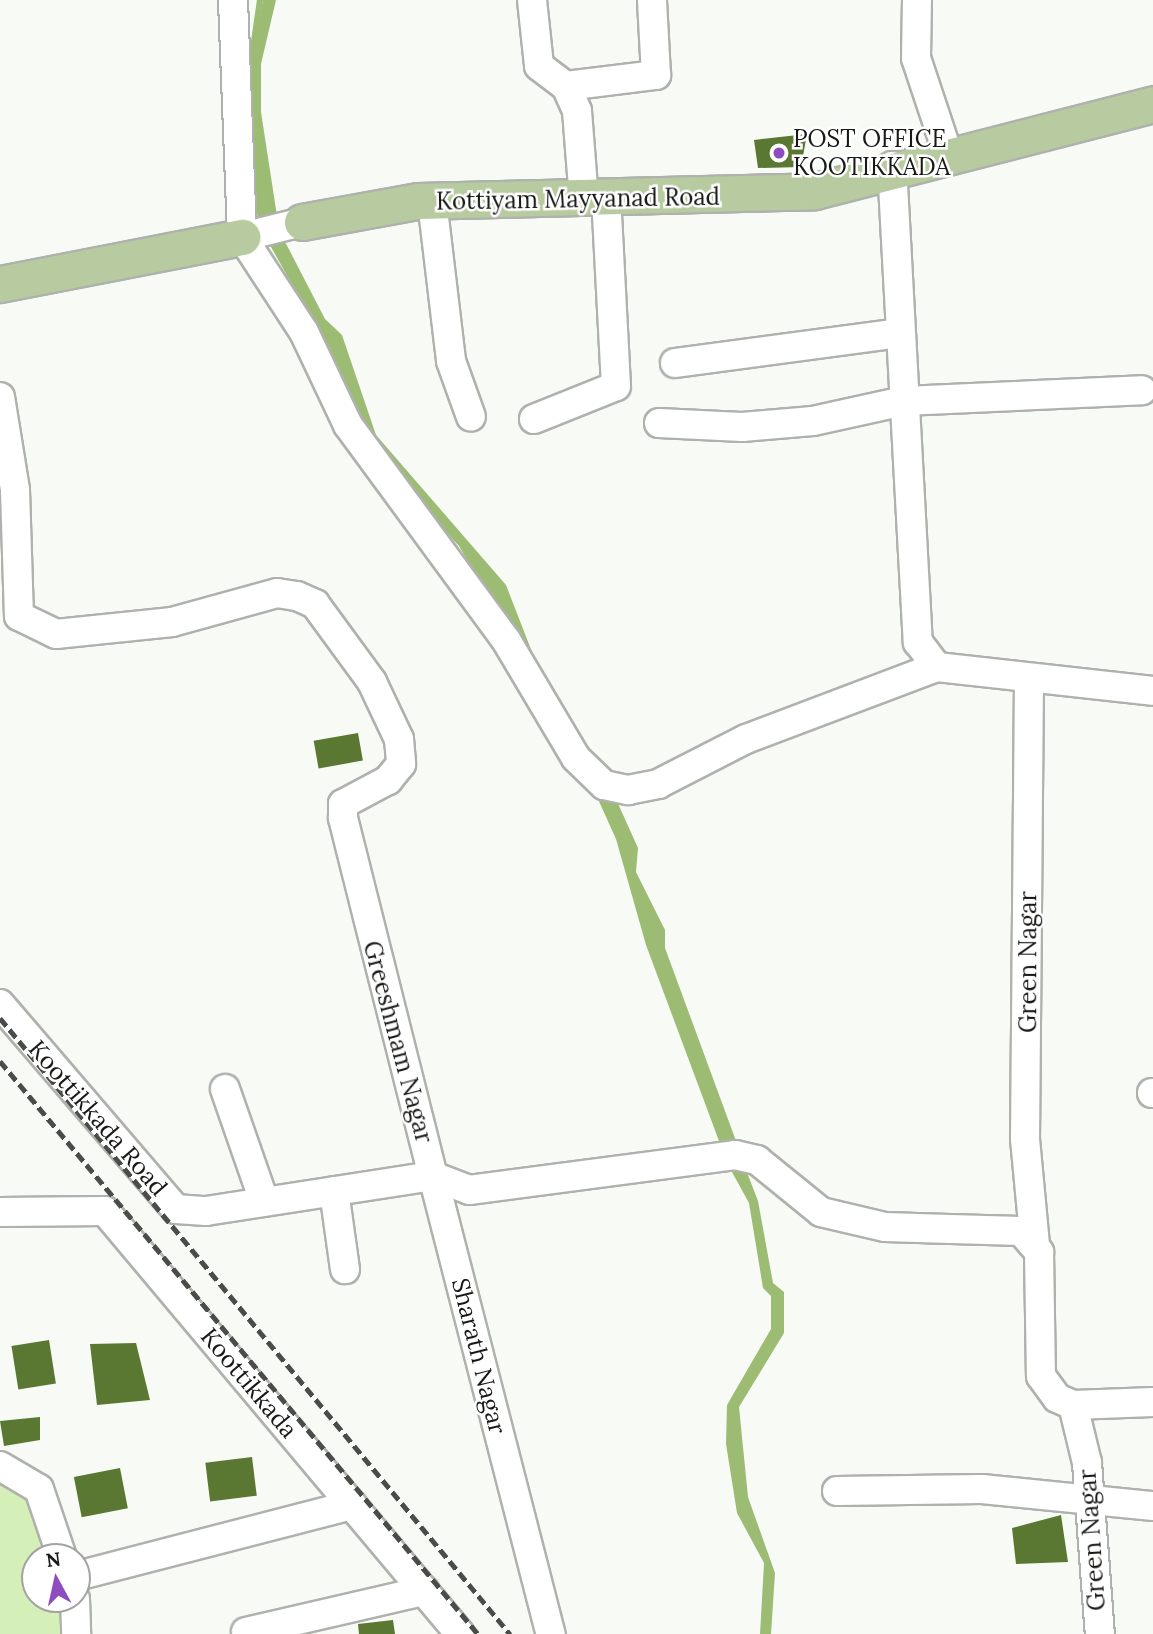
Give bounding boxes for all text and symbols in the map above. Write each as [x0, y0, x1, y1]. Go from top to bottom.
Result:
place label: POST OFFICE KOOTIKKADA [793, 125, 950, 181]
marker: POST OFFICE KOOTIKKADA [771, 145, 787, 161]
street label: Kottiyam Mayyanad Road [436, 182, 720, 216]
street label: Green Nagar [1014, 891, 1042, 1033]
street label: Greeshmam Nagar [357, 938, 439, 1146]
street label: Koottikkada Road [23, 1034, 173, 1202]
street label: Sharath Nagar [446, 1275, 512, 1437]
street label: Koottikkada [195, 1322, 303, 1444]
street label: Green Nagar [1073, 1468, 1111, 1612]
north arrow [21, 1543, 91, 1613]
text: N [44, 1546, 62, 1572]

